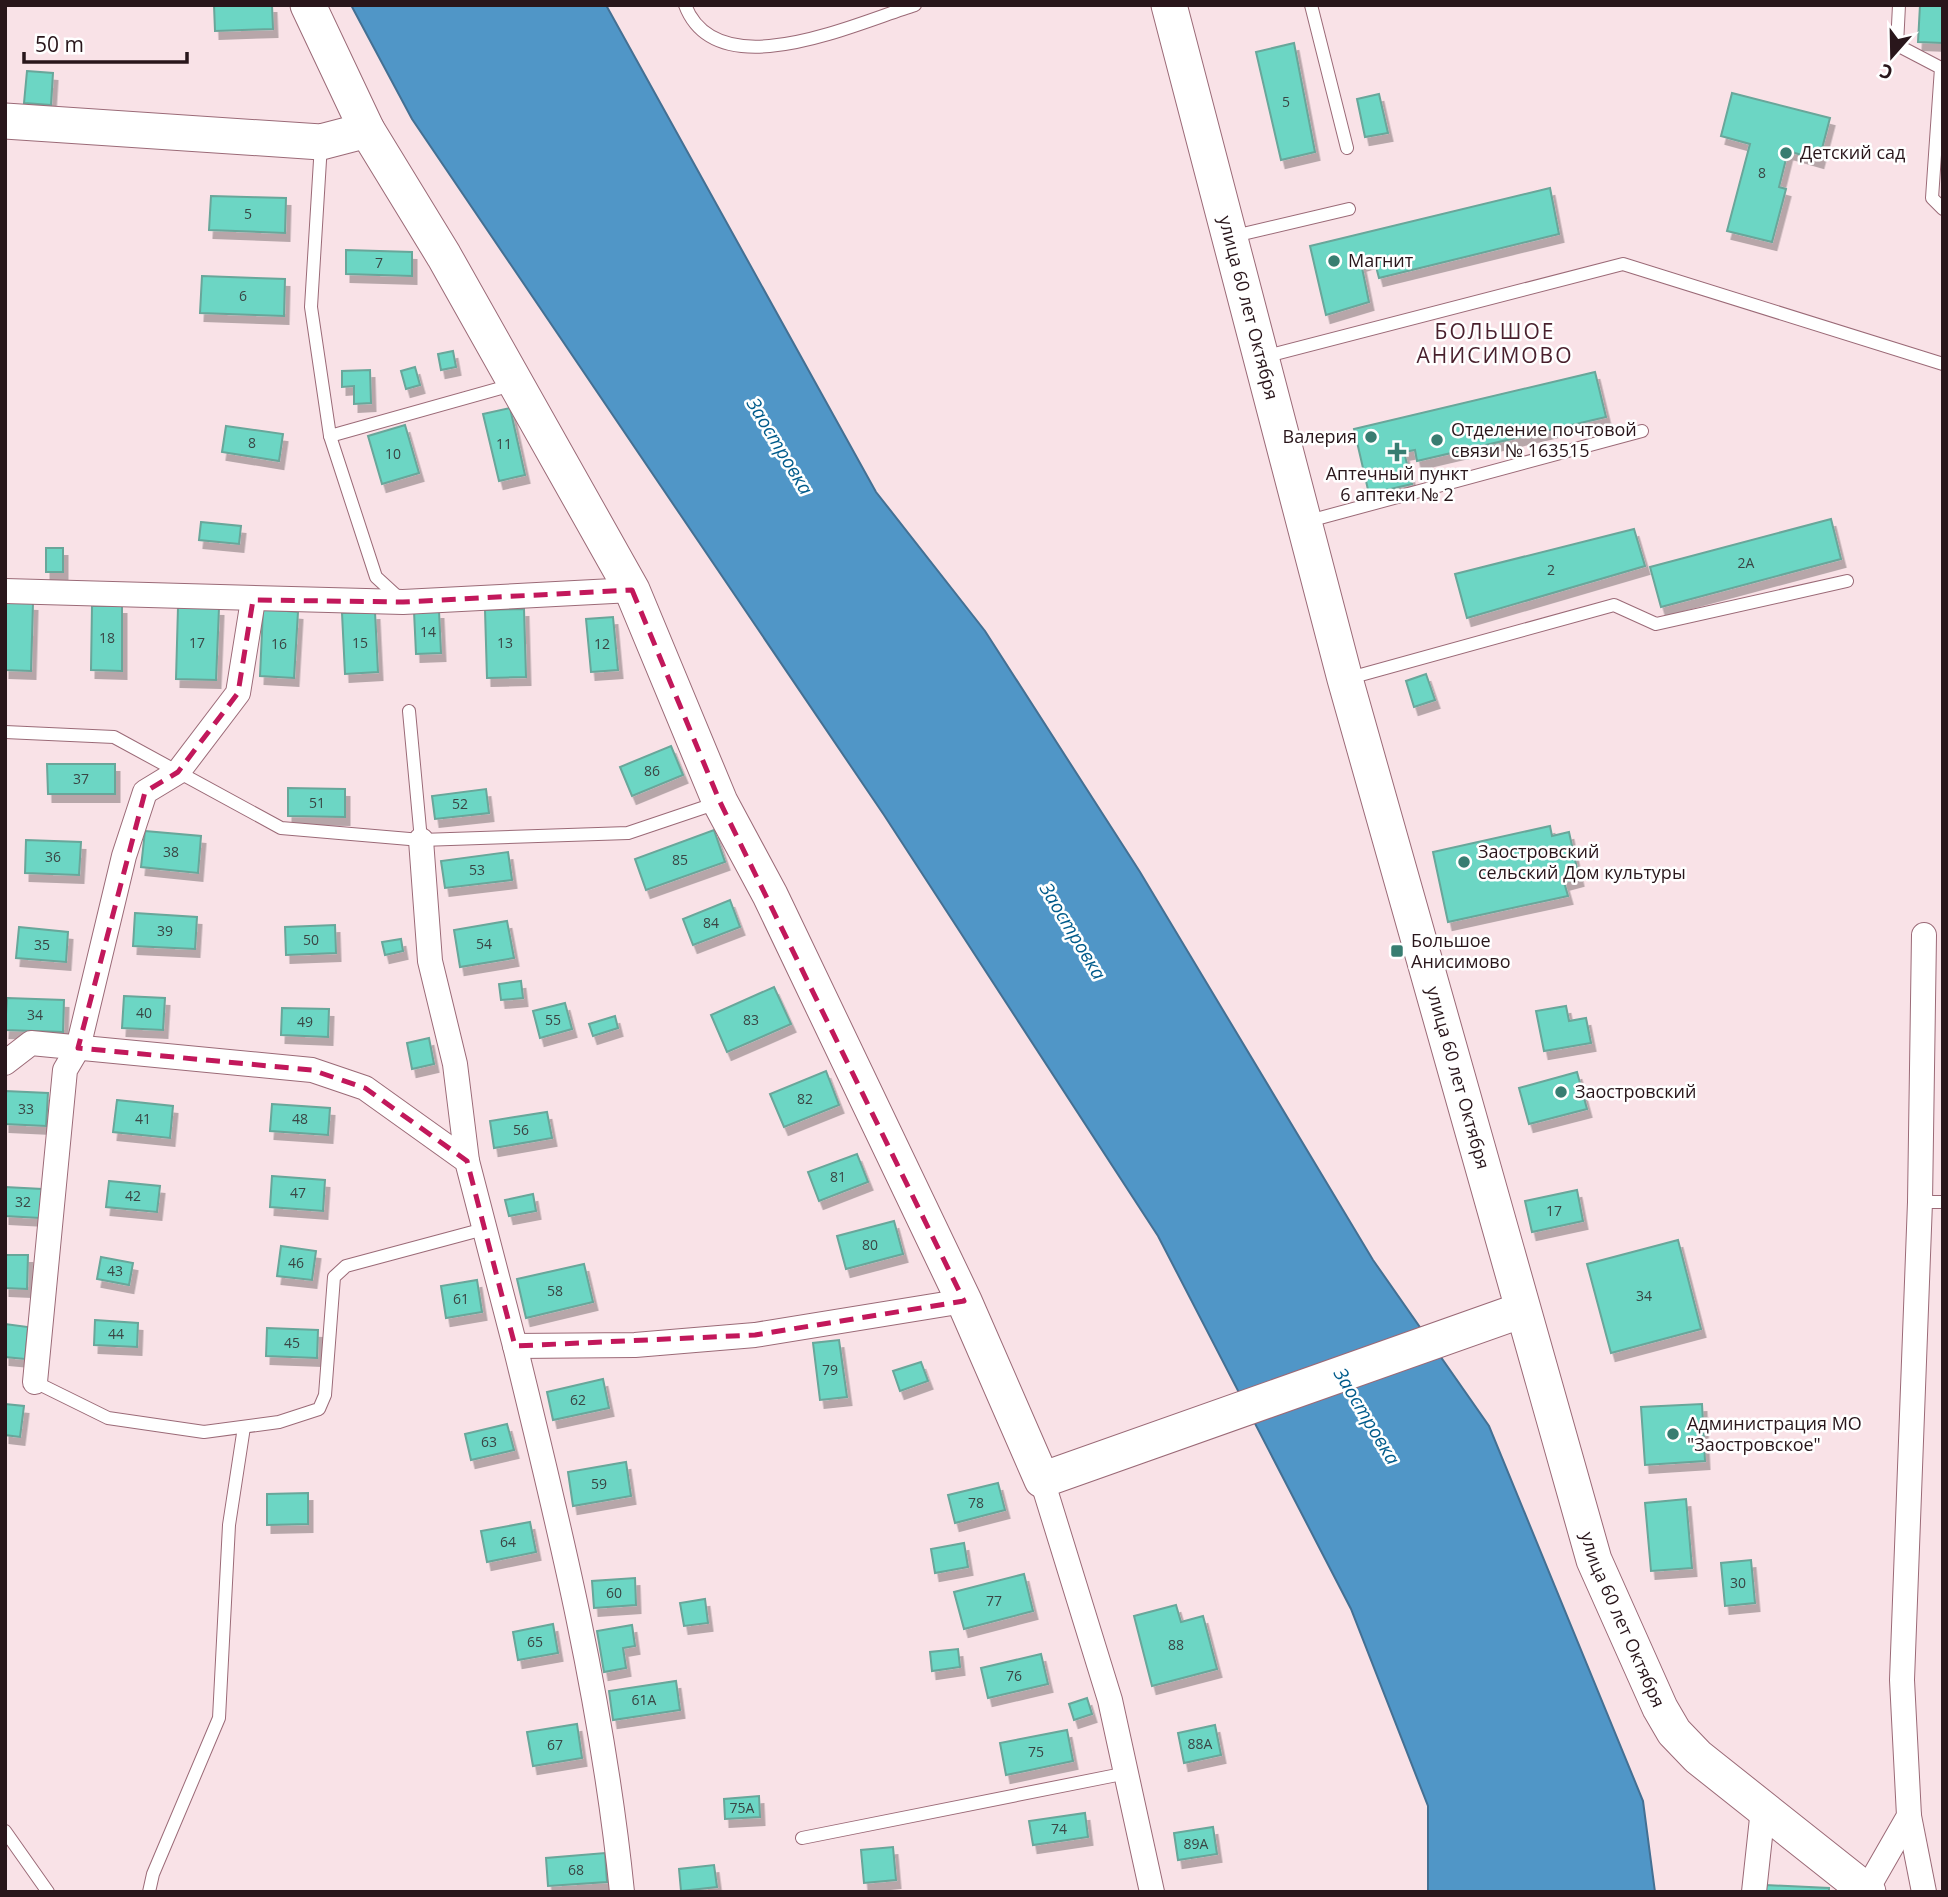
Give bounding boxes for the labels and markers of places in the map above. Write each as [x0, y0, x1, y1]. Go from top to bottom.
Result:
place label: Детский сад [1800, 140, 1905, 164]
marker: Детский сад [1778, 145, 1794, 161]
place label: Магнит [1348, 248, 1414, 272]
marker: Магнит [1326, 253, 1342, 269]
place label: Отделение почтовой связи № 163515 [1451, 417, 1637, 462]
place label: Валерия [1283, 424, 1357, 448]
marker: Валерия [1363, 429, 1379, 445]
marker: Отделение почтовой связи № 163515 [1429, 432, 1445, 448]
marker: Аптечный пункт 6 аптеки № 2 [1389, 444, 1405, 460]
place label: Аптечный пункт 6 аптеки № 2 [1326, 461, 1469, 506]
place label: Заостровский сельский Дом культуры [1478, 839, 1686, 884]
marker: Заостровский сельский Дом культуры [1456, 854, 1472, 870]
place label: Большое Анисимово [1411, 928, 1510, 973]
marker: Большое Анисимово [1389, 943, 1405, 959]
place label: Заостровский [1575, 1079, 1696, 1103]
marker: Заостровский [1553, 1084, 1569, 1100]
place label: Администрация МО "Заостровское" [1687, 1411, 1862, 1456]
marker: Администрация МО "Заостровское" [1665, 1426, 1681, 1442]

